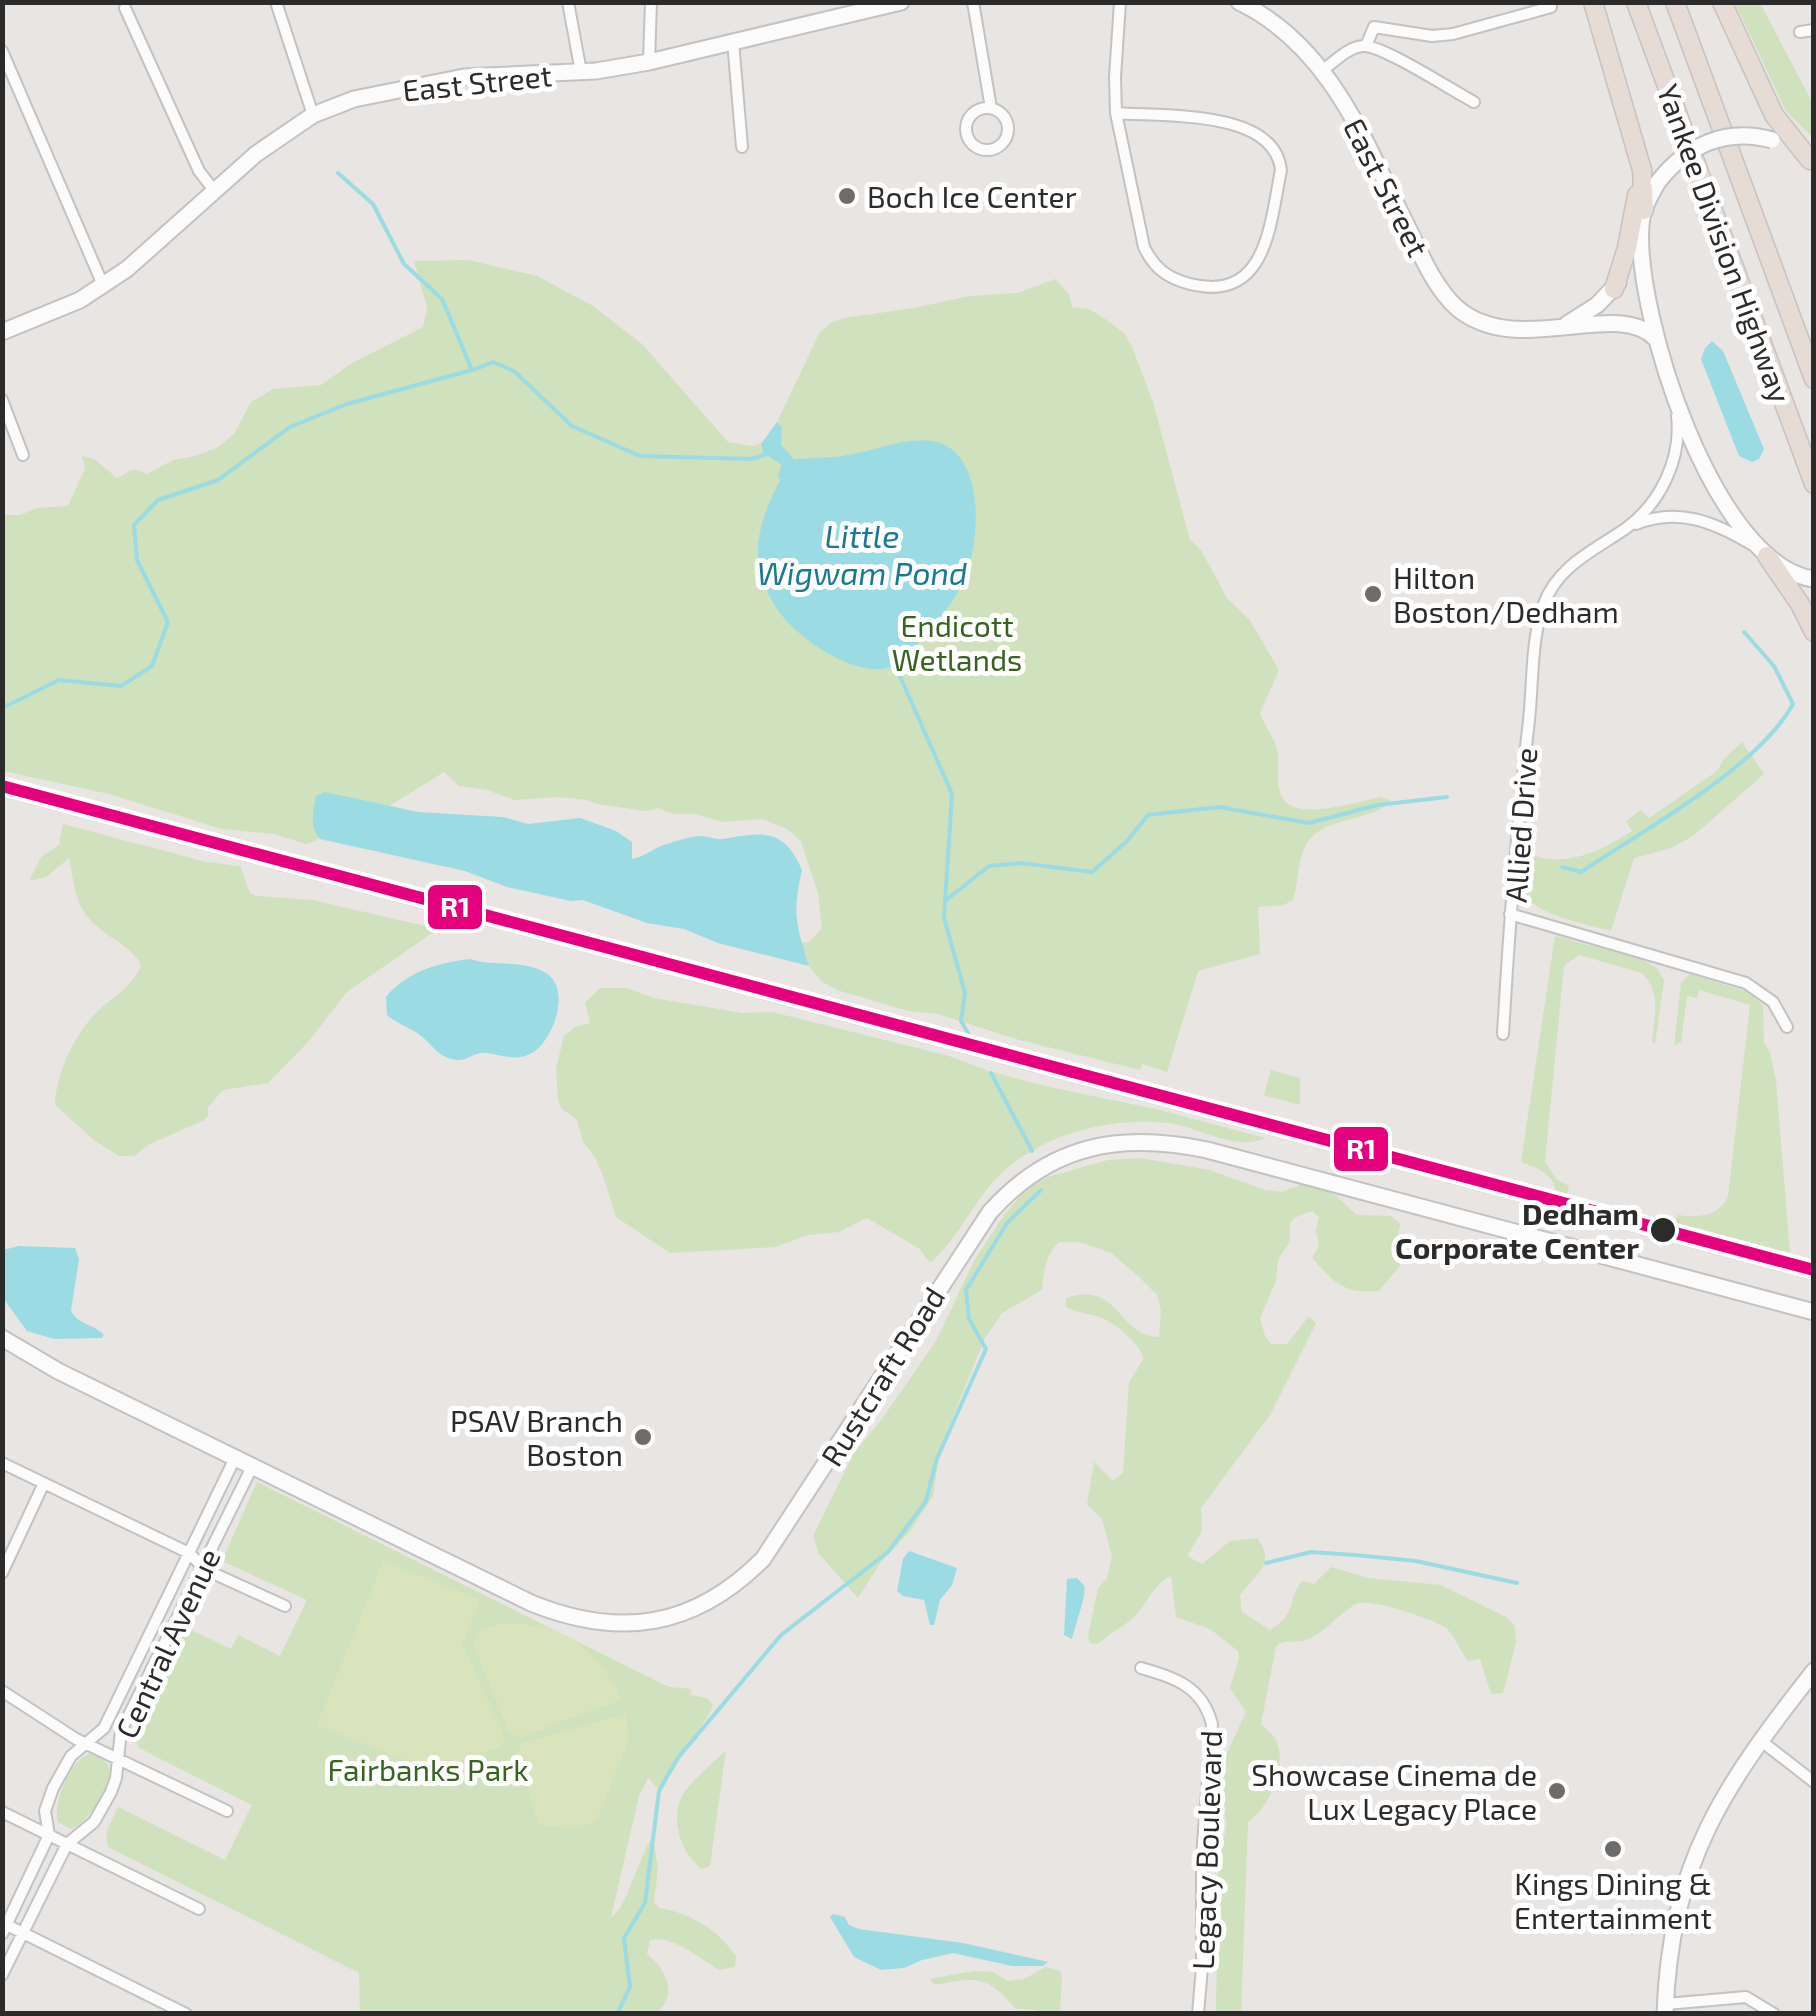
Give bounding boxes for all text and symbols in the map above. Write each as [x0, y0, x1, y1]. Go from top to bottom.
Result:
street label: East Street [401, 56, 553, 108]
street label: Yankee Division Highway [1651, 79, 1799, 407]
street label: East Street [1337, 112, 1437, 262]
place label: Boch Ice Center [867, 178, 1077, 214]
marker: Boch Ice Center [836, 185, 858, 207]
water label: Little Wigwam Pond [757, 516, 967, 592]
place label: Hilton Boston/Dedham [1393, 559, 1619, 629]
marker: Hilton Boston/Dedham [1362, 583, 1384, 605]
park label: Endicott Wetlands [892, 607, 1022, 677]
street label: Allied Drive [1497, 746, 1543, 904]
line badge: R1 [426, 883, 484, 931]
text: R1 [440, 889, 470, 923]
line badge: R1 [1332, 1125, 1390, 1173]
text: R1 [1346, 1131, 1376, 1165]
place label: Dedham Corporate Center [1395, 1195, 1639, 1265]
marker: Dedham Corporate Center [1648, 1215, 1678, 1245]
street label: Rustcraft Road [813, 1280, 951, 1472]
place label: PSAV Branch Boston [450, 1402, 623, 1472]
marker: PSAV Branch Boston [632, 1426, 654, 1448]
street label: Central Avenue [107, 1542, 227, 1744]
street label: Legacy Boulevard [1184, 1729, 1228, 1971]
park label: Fairbanks Park [328, 1751, 528, 1787]
place label: Showcase Cinema de Lux Legacy Place [1251, 1756, 1537, 1826]
marker: Showcase Cinema de Lux Legacy Place [1546, 1780, 1568, 1802]
marker: Kings Dining & Entertainment [1602, 1838, 1624, 1860]
place label: Kings Dining & Entertainment [1514, 1865, 1712, 1935]

